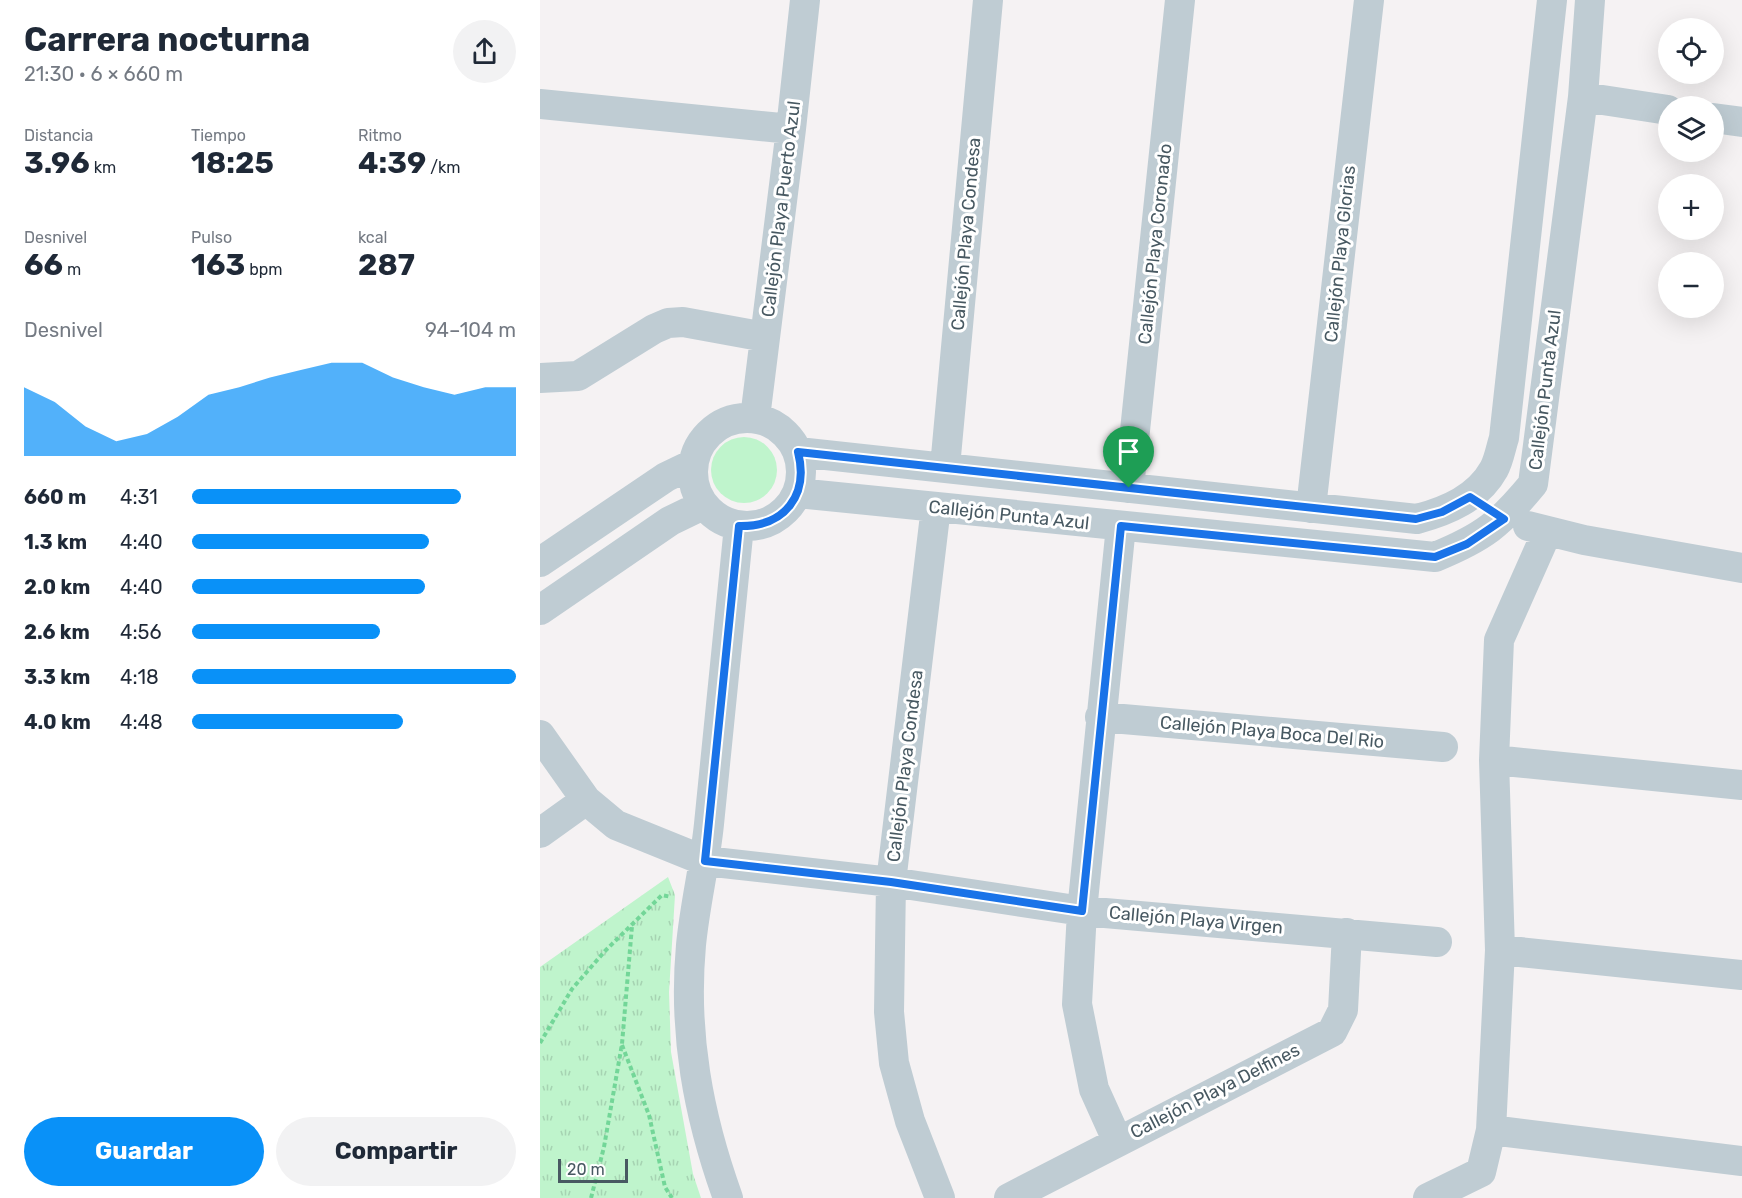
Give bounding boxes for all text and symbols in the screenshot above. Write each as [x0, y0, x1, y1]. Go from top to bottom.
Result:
map controls [1658, 18, 1724, 318]
button: locate [1658, 18, 1724, 84]
text: Carrera nocturna [24, 20, 310, 59]
button: share [453, 20, 516, 83]
text: 21:30 · 6 × 660 m [24, 62, 183, 86]
button: layers [1658, 96, 1724, 162]
street label: Callejón Playa Puerto Azul [757, 100, 805, 318]
text: Distancia [24, 126, 93, 145]
text: Tiempo [191, 126, 246, 145]
text: Ritmo [358, 126, 402, 145]
street label: Callejón Playa Condesa [947, 137, 985, 331]
street label: Callejón Playa Coronado [1134, 143, 1176, 345]
text: 3.96 [24, 145, 90, 181]
text: 18:25 [191, 145, 274, 181]
text: 4:39 [358, 145, 426, 181]
text: km [90, 158, 116, 177]
text: /km [426, 158, 460, 177]
street label: Callejón Playa Glorias [1320, 164, 1360, 344]
button: + [1658, 174, 1724, 240]
text: Desnivel [24, 228, 87, 247]
text: Pulso [191, 228, 232, 247]
text: kcal [358, 228, 387, 247]
text: 66 [24, 247, 63, 283]
text: 163 [191, 247, 245, 283]
text: 287 [358, 247, 415, 283]
button: − [1658, 252, 1724, 318]
text: m [63, 260, 81, 279]
text: bpm [245, 260, 282, 279]
street label: Callejón Punta Azul [1524, 309, 1566, 471]
text: Desnivel [24, 318, 103, 342]
text: 94–104 m [425, 318, 516, 342]
pin [1103, 426, 1154, 488]
icon: arrive [1112, 435, 1145, 468]
text: 660 m [24, 485, 86, 509]
text: 4:31 [120, 485, 158, 509]
street label: Callejón Punta Azul [928, 496, 1090, 534]
text: 1.3 km [24, 530, 87, 554]
text: 4:40 [120, 530, 163, 554]
text: 2.0 km [24, 575, 90, 599]
text: 4:40 [120, 575, 163, 599]
text: 2.6 km [24, 620, 90, 644]
text: 4:56 [120, 620, 161, 644]
text: 3.3 km [24, 665, 90, 689]
text: 4:18 [120, 665, 159, 689]
street label: Callejón Playa Condesa [882, 669, 928, 863]
text: 4.0 km [24, 710, 91, 734]
text: 4:48 [120, 710, 163, 734]
street label: Callejón Playa Boca Del Rio [1159, 711, 1385, 753]
street label: Callejón Playa Virgen [1108, 901, 1284, 939]
street label: Callejón Playa Delfines [1126, 1039, 1304, 1143]
button: Guardar [24, 1117, 264, 1186]
button: Compartir [276, 1117, 516, 1186]
scale bar [558, 1156, 628, 1184]
text: 20 m [567, 1160, 605, 1179]

